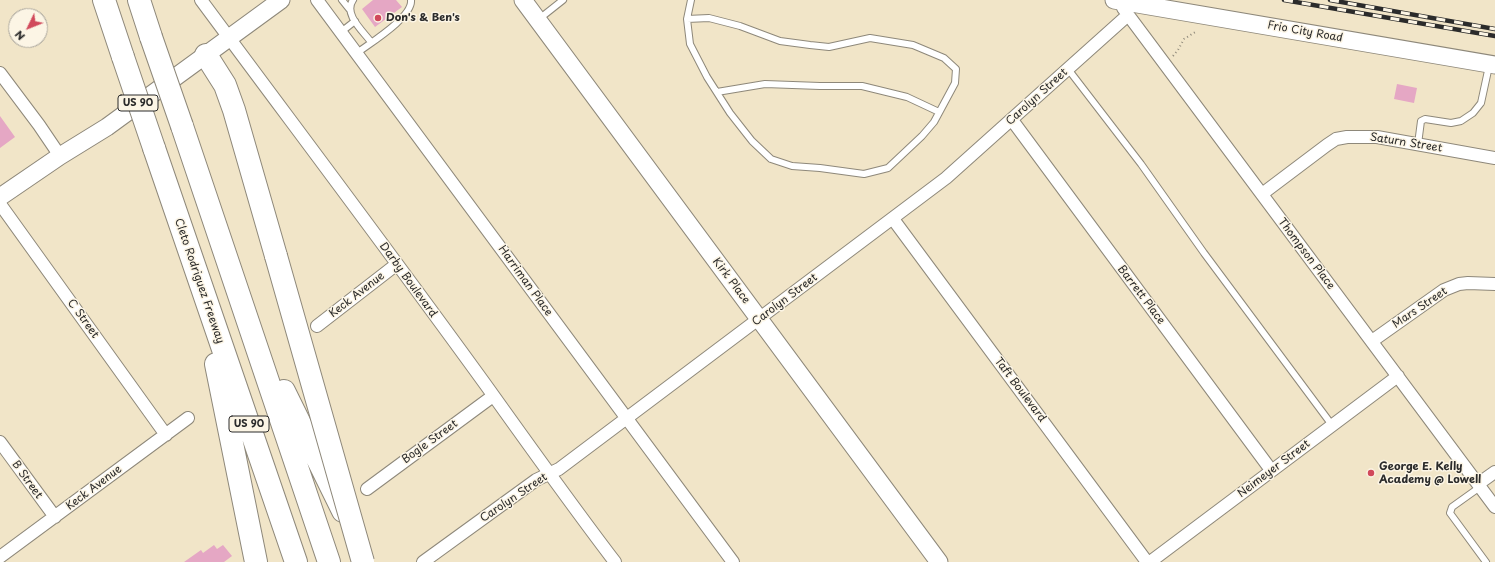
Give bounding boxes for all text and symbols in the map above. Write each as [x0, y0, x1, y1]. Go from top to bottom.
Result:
north arrow [8, 8, 48, 48]
place label: Don's & Ben's [386, 11, 460, 25]
marker: Don's & Ben's [373, 13, 383, 23]
street label: Frio City Road [1266, 19, 1344, 45]
text: N [10, 27, 29, 45]
street label: Carolyn Street [1004, 66, 1070, 128]
road number: US 90 [118, 95, 158, 111]
street label: Saturn Street [1369, 131, 1443, 155]
street label: Thompson Place [1275, 216, 1337, 292]
street label: Cleto Rodriguez Freeway [171, 217, 227, 345]
street label: Darby Boulevard [376, 240, 440, 320]
street label: Harriman Place [495, 243, 555, 319]
street label: Kirk Place [709, 255, 753, 307]
street label: Barrett Place [1114, 263, 1168, 327]
street label: Keck Avenue [327, 269, 387, 321]
street label: Carolyn Street [750, 271, 820, 329]
street label: Mars Street [1390, 285, 1450, 331]
street label: C Street [64, 297, 102, 341]
street label: Taft Boulevard [991, 355, 1049, 425]
road number: US 90 [229, 416, 269, 432]
street label: Bogle Street [400, 417, 460, 467]
street label: Neimeyer Street [1235, 437, 1313, 501]
street label: B Street [9, 458, 45, 502]
place label: George E. Kelly Academy @ Lowell [1379, 460, 1481, 486]
street label: Keck Avenue [64, 463, 124, 513]
marker: George E. Kelly Academy @ Lowell [1366, 468, 1376, 478]
street label: Carolyn Street [478, 471, 550, 525]

